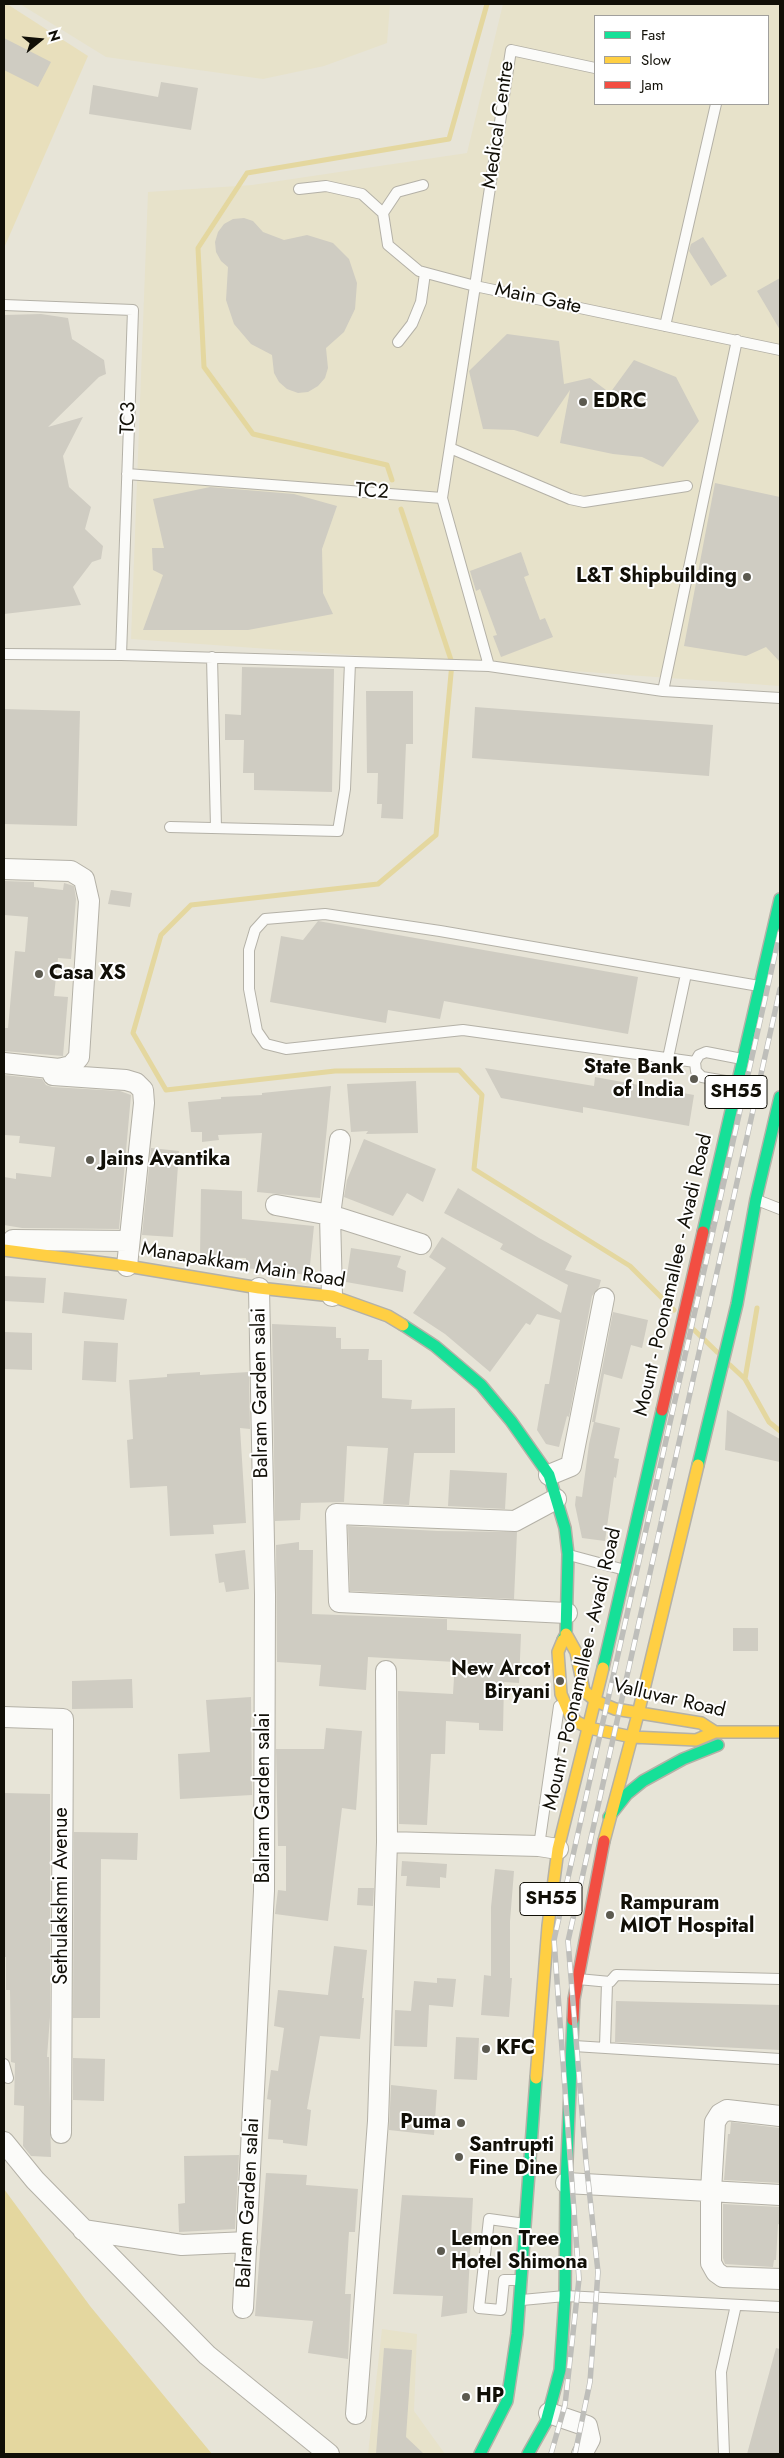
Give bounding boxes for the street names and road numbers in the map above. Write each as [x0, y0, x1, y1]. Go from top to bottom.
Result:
street label: Medical Centre [478, 59, 520, 191]
street label: Main Gate [493, 278, 583, 320]
street label: TC3 [116, 401, 142, 435]
street label: TC2 [355, 479, 389, 505]
road number: SH55 [705, 1076, 767, 1108]
street label: Mount - Poonamallee - Avadi Road [630, 1131, 718, 1419]
street label: Manapakkam Main Road [139, 1238, 347, 1294]
street label: Balram Garden salai [248, 1307, 274, 1479]
street label: Mount - Poonamallee - Avadi Road [539, 1525, 627, 1813]
street label: Valluvar Road [610, 1674, 728, 1724]
street label: Balram Garden salai [252, 1713, 276, 1883]
street label: Sethulakshmi Avenue [50, 1807, 74, 1985]
road number: SH55 [520, 1882, 582, 1916]
street label: Balram Garden salai [233, 2117, 265, 2289]

